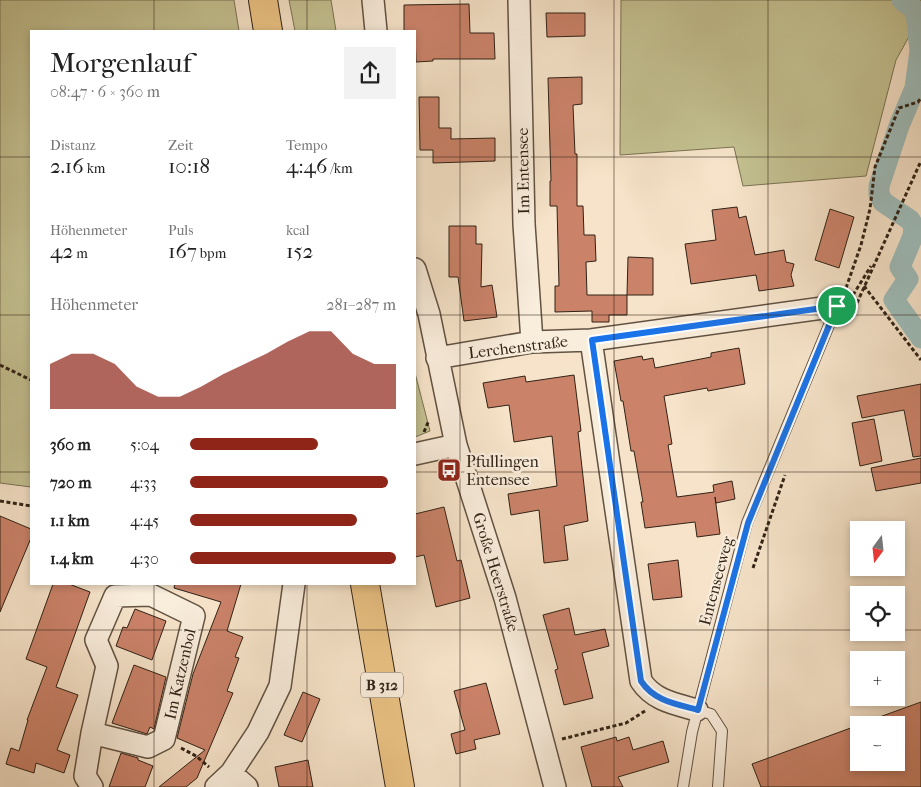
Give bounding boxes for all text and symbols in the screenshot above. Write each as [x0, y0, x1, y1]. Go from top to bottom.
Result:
text: Morgenlauf [50, 46, 192, 79]
button: share [344, 47, 396, 99]
text: 08:47 · 6 × 360 m [50, 82, 160, 101]
street label: Im Entensee [513, 127, 533, 214]
text: Distanz [50, 137, 96, 154]
text: Zeit [168, 137, 193, 154]
text: Tempo [286, 137, 328, 154]
text: 2.16 [50, 154, 84, 178]
text: 10:18 [168, 154, 210, 178]
text: 4:46 [286, 154, 327, 178]
text: km [84, 160, 105, 177]
text: /km [327, 160, 353, 177]
text: Höhenmeter [50, 222, 127, 239]
text: Puls [168, 222, 193, 239]
text: kcal [286, 222, 310, 239]
text: 42 [50, 239, 73, 263]
text: 167 [168, 239, 197, 263]
text: 152 [286, 239, 313, 263]
text: m [73, 245, 88, 262]
text: bpm [197, 245, 226, 262]
pin [816, 285, 858, 327]
icon: arrive [823, 292, 851, 320]
text: Höhenmeter [50, 295, 138, 314]
text: 281–287 m [326, 295, 396, 314]
street label: Lerchenstraße [467, 331, 569, 363]
text: 360 m [50, 435, 91, 454]
text: 5:04 [130, 435, 159, 454]
place label: Pfullingen Entensee [466, 452, 539, 489]
bus stop icon: Pfullingen Entensee [436, 457, 462, 483]
text: 720 m [50, 473, 91, 492]
text: 4:33 [130, 473, 156, 492]
street label: Große Heerstraße [469, 510, 523, 634]
text: 1.1 km [50, 511, 89, 530]
text: 4:45 [130, 511, 159, 530]
north arrow [850, 521, 905, 576]
map controls [850, 521, 905, 771]
street label: Entenseeweg [695, 534, 737, 628]
text: 1.4 km [50, 549, 94, 568]
text: 4:30 [130, 549, 159, 568]
button: locate [850, 586, 905, 641]
street label: Im Katzenbol [160, 626, 200, 721]
button: + [850, 651, 905, 706]
road number: B 312 [361, 672, 403, 698]
button: − [850, 716, 905, 771]

